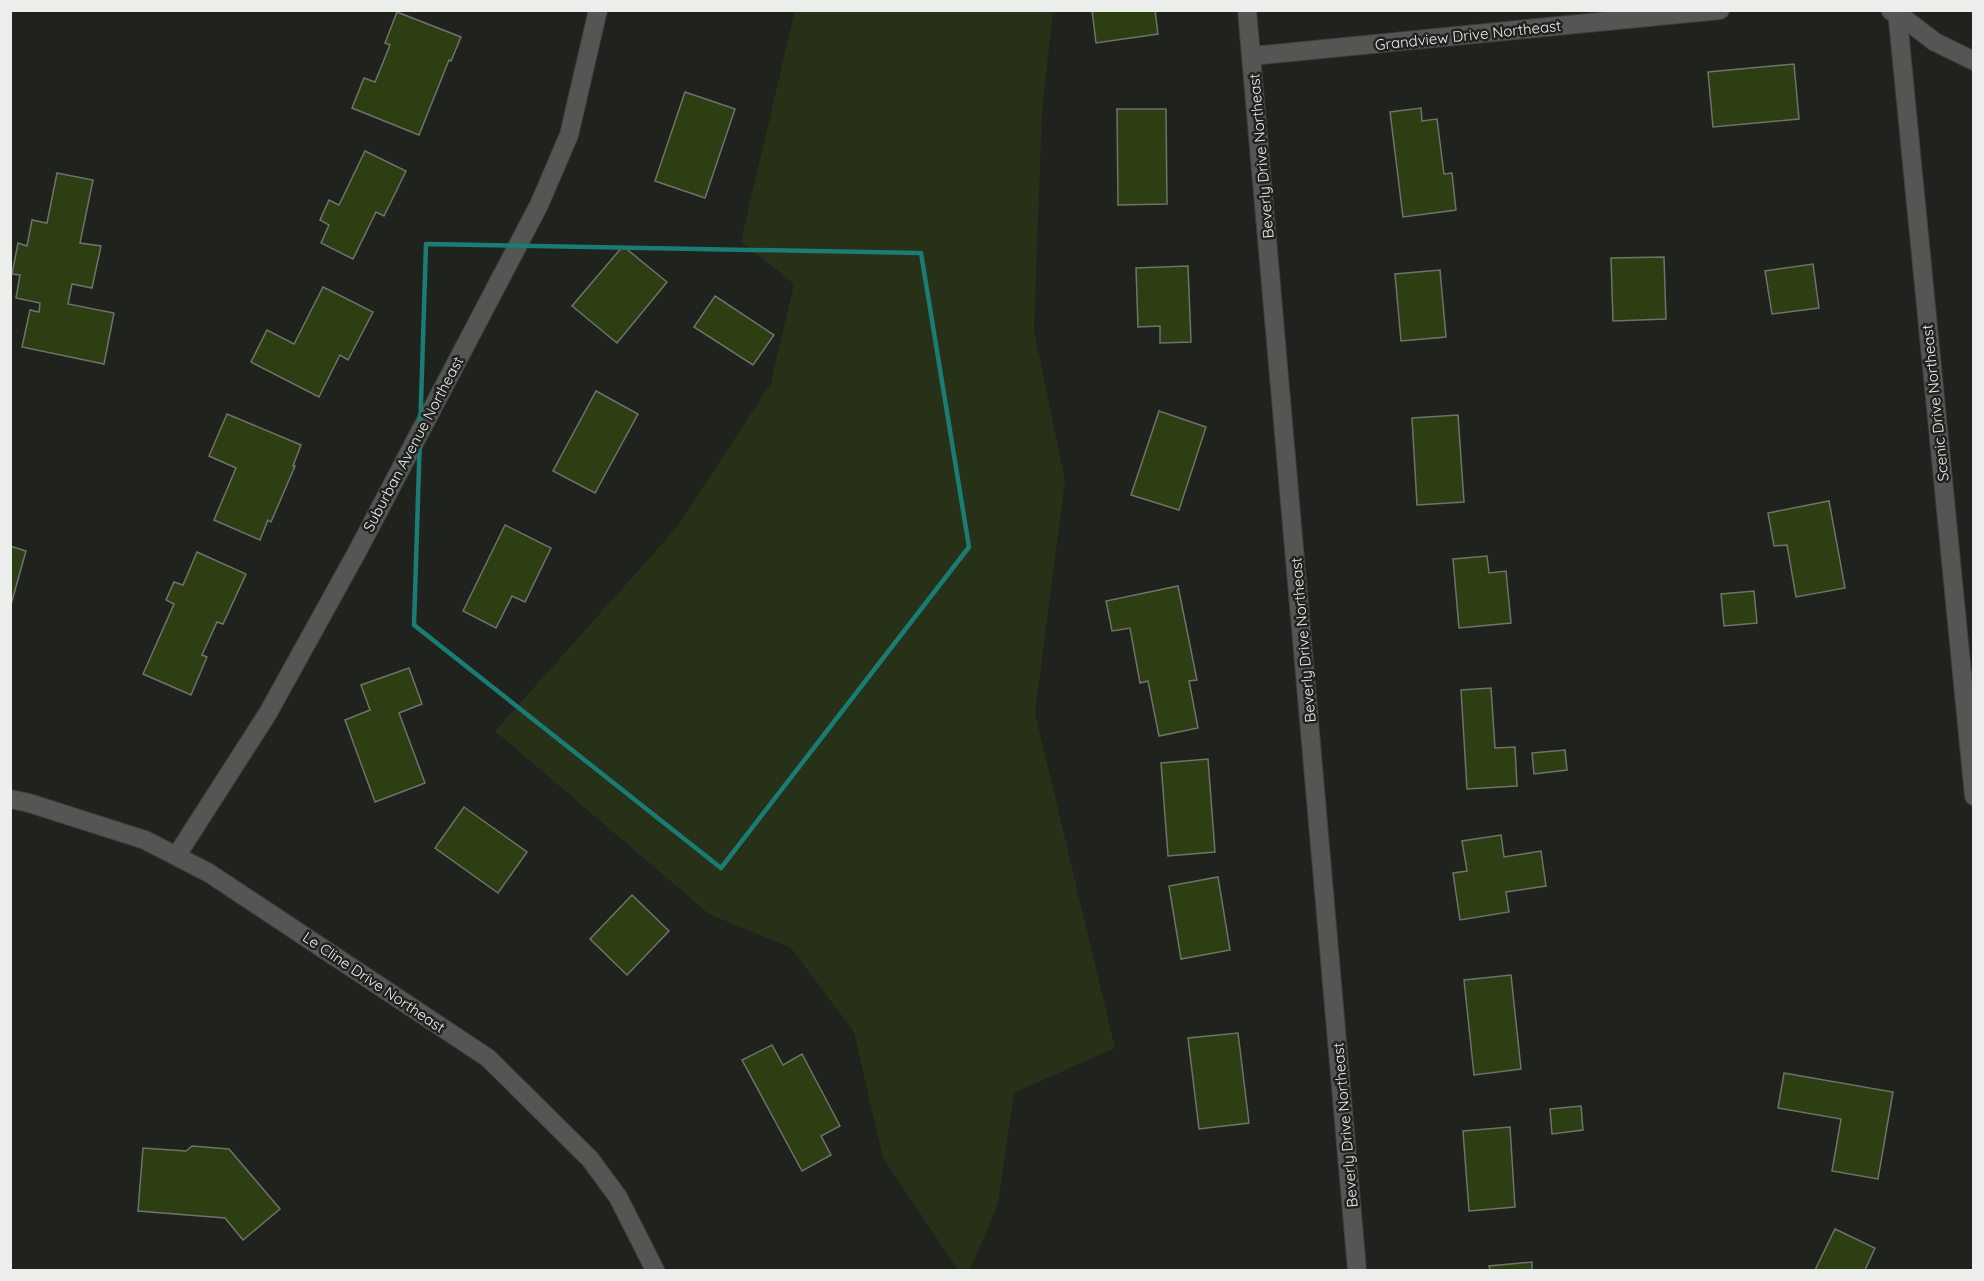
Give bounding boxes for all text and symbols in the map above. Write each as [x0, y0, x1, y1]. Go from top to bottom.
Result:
street label: Grandview Drive Northeast [1374, 16, 1562, 54]
street label: Beverly Drive Northeast [1244, 73, 1278, 239]
street label: Scenic Drive Northeast [1917, 324, 1953, 482]
street label: Suburban Avenue Northeast [359, 353, 467, 535]
street label: Beverly Drive Northeast [1286, 557, 1320, 723]
street label: Le Cline Drive Northeast [299, 927, 449, 1037]
street label: Beverly Drive Northeast [1328, 1042, 1362, 1208]

